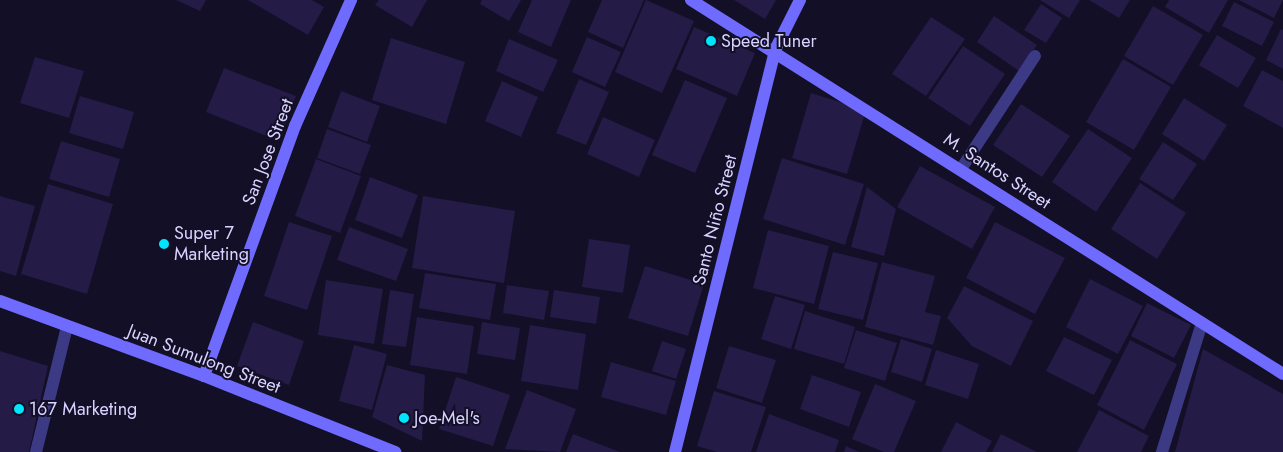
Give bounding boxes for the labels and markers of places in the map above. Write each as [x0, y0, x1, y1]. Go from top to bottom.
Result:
place label: Speed Tuner [721, 30, 817, 52]
marker: Speed Tuner [705, 35, 717, 47]
place label: Super 7 Marketing [174, 223, 249, 266]
marker: Super 7 Marketing [158, 238, 170, 250]
place label: 167 Marketing [29, 398, 137, 420]
marker: 167 Marketing [13, 403, 25, 415]
place label: Joe-Mel's [414, 407, 480, 429]
marker: Joe-Mel's [398, 412, 410, 424]

